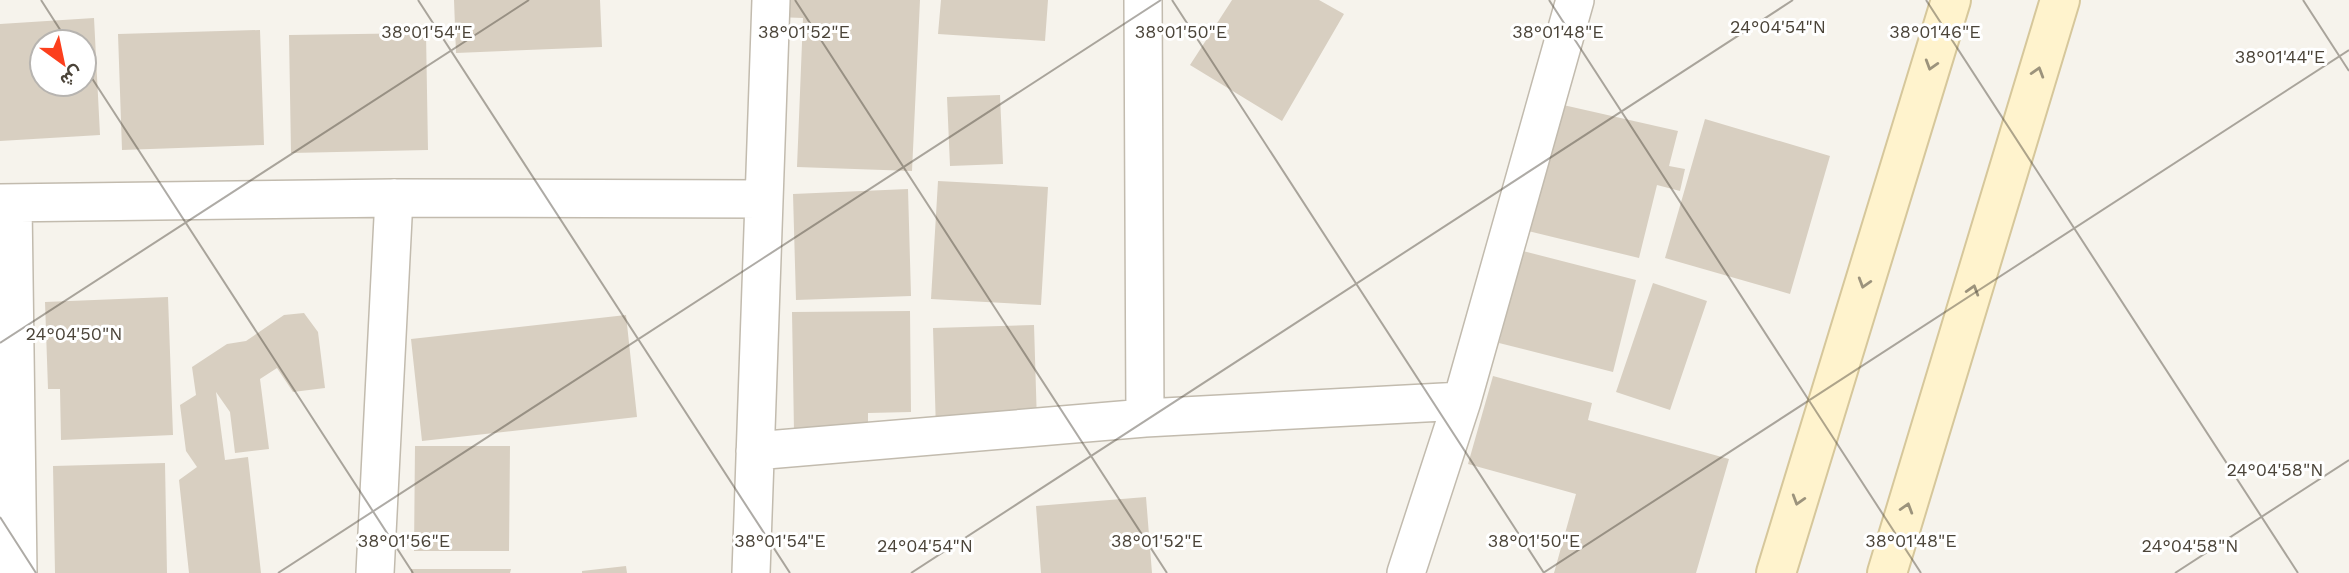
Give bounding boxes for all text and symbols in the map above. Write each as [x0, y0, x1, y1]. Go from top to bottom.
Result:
text: 24°04'54"N [1730, 16, 1826, 37]
text: 38°01'54"E [381, 21, 473, 42]
text: 38°01'52"E [758, 21, 850, 42]
text: 38°01'50"E [1135, 21, 1227, 42]
text: 38°01'48"E [1512, 21, 1604, 42]
text: 38°01'46"E [1889, 21, 1981, 42]
north arrow [28, 28, 98, 98]
text: 38°01'44"E [2235, 46, 2325, 67]
one-way arrow [1925, 59, 1939, 71]
text: ش [56, 61, 88, 93]
one-way arrow [2030, 66, 2045, 78]
one-way arrow [1858, 277, 1873, 289]
one-way arrow [1964, 284, 1979, 296]
text: 24°04'50"N [26, 323, 122, 344]
text: 24°04'58"N [2227, 459, 2323, 480]
one-way arrow [1791, 494, 1806, 506]
one-way arrow [1898, 502, 1913, 514]
text: 38°01'56"E [358, 530, 450, 551]
text: 38°01'54"E [734, 530, 826, 551]
text: 38°01'52"E [1111, 530, 1203, 551]
text: 38°01'50"E [1488, 530, 1580, 551]
text: 38°01'48"E [1865, 530, 1957, 551]
text: 24°04'54"N [877, 535, 973, 556]
text: 24°04'58"N [2142, 535, 2238, 556]

